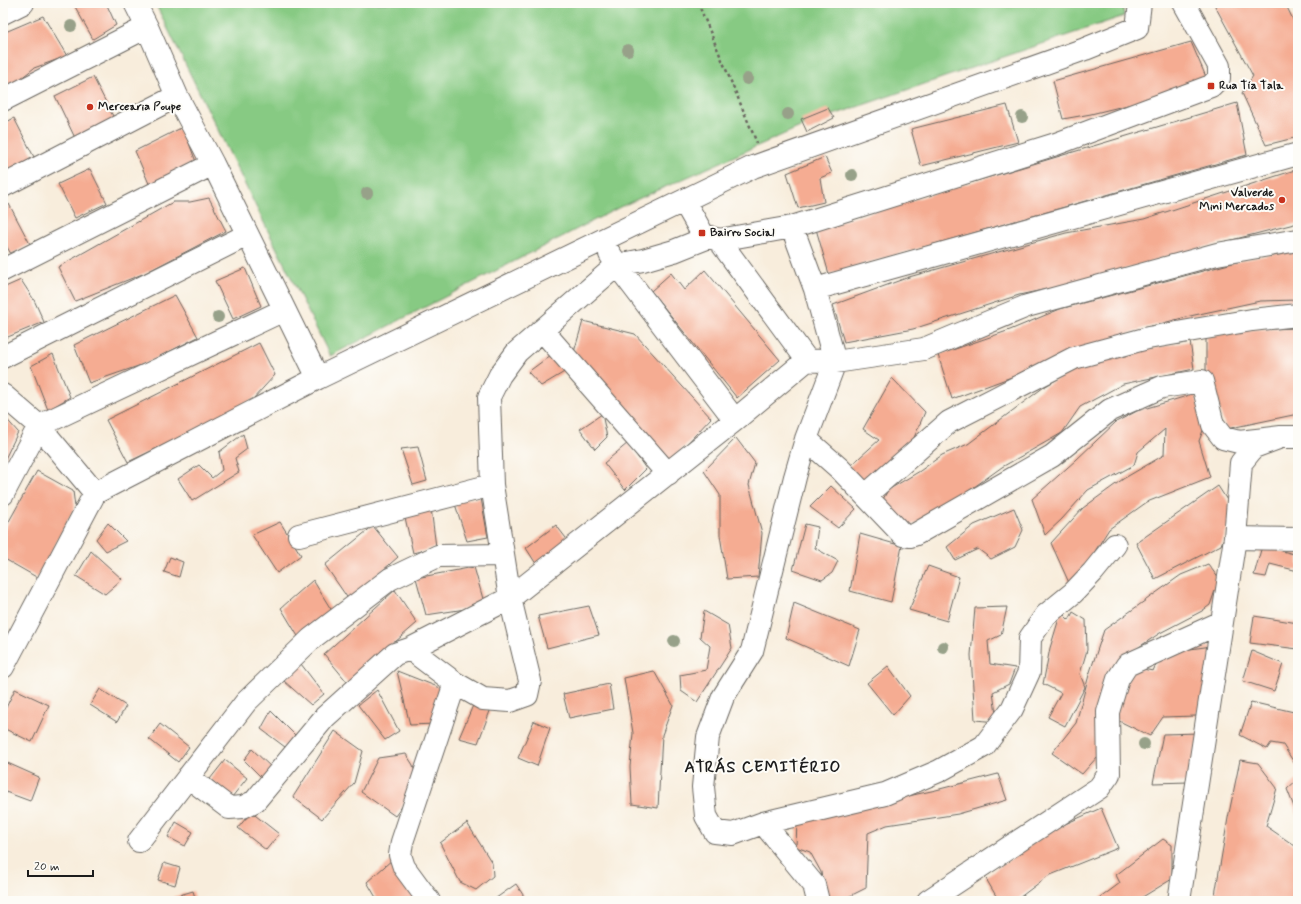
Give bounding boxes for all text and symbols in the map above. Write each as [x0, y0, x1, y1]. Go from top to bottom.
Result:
place label: Rua Tia Tala [1219, 78, 1284, 94]
marker: Rua Tia Tala [1206, 81, 1216, 91]
place label: Mercearia Poupe [98, 99, 182, 115]
marker: Mercearia Poupe [85, 102, 95, 112]
place label: Valverde Mini Mercados [1199, 185, 1275, 215]
marker: Valverde Mini Mercados [1277, 195, 1287, 205]
place label: Bairro Social [710, 225, 775, 241]
marker: Bairro Social [697, 228, 707, 238]
district label: ATRÁS CEMITÉRIO [685, 756, 841, 778]
scale bar [28, 852, 93, 878]
text: 20 m [34, 859, 60, 875]

